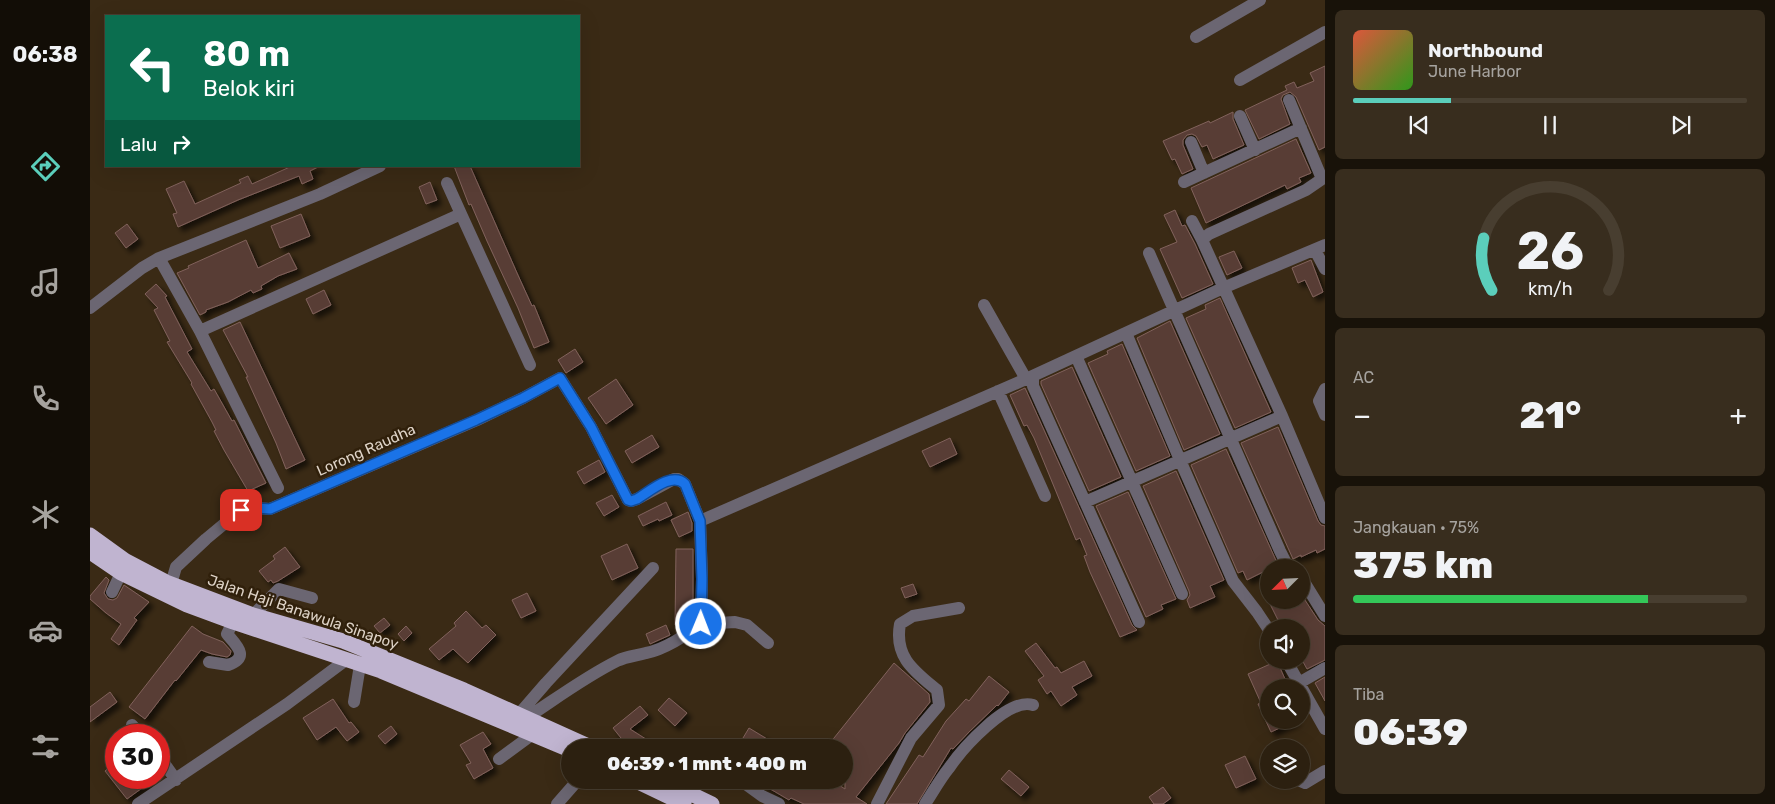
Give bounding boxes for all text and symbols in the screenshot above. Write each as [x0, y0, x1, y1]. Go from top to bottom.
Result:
text: 80 m [203, 33, 290, 75]
icon: left [120, 35, 185, 100]
text: Northbound [1428, 39, 1543, 62]
text: 06:38 [12, 41, 78, 68]
text: June Harbor [1428, 62, 1521, 81]
text: Belok kiri [203, 75, 295, 102]
icon: previous [1405, 111, 1433, 139]
icon: pause [1536, 111, 1564, 139]
icon: next [1667, 111, 1695, 139]
icon: right [167, 130, 195, 158]
text: Lalu [120, 133, 157, 156]
icon: directions [28, 149, 63, 184]
text: 26 [1516, 220, 1584, 282]
icon: music [28, 265, 63, 300]
text: km/h [1528, 278, 1572, 299]
text: AC [1353, 368, 1374, 387]
icon: phone [28, 381, 63, 416]
text: 21° [1520, 392, 1581, 438]
text: − [1353, 399, 1371, 432]
text: + [1730, 399, 1747, 432]
street label: Lorong Raudha [314, 420, 418, 480]
pin [220, 489, 262, 531]
icon: arrive [227, 496, 255, 524]
icon: climate [28, 497, 63, 532]
text: Jangkauan · 75% [1353, 518, 1479, 537]
text: 375 km [1353, 542, 1493, 588]
north arrow [1260, 559, 1310, 609]
map controls [1260, 559, 1310, 789]
street label: Jalan Haji Banawula Sinapoy [205, 571, 401, 653]
position arrow [674, 597, 726, 649]
icon: car [28, 613, 63, 648]
button: sound [1260, 619, 1310, 669]
button: search [1260, 679, 1310, 729]
text: Tiba [1353, 685, 1384, 704]
text: 06:39 [1353, 709, 1468, 755]
speed limit sign: 30 [105, 724, 170, 789]
icon: filters [28, 729, 63, 764]
button: layers [1260, 739, 1310, 789]
text: 06:39 · 1 mnt · 400 m [607, 752, 807, 775]

